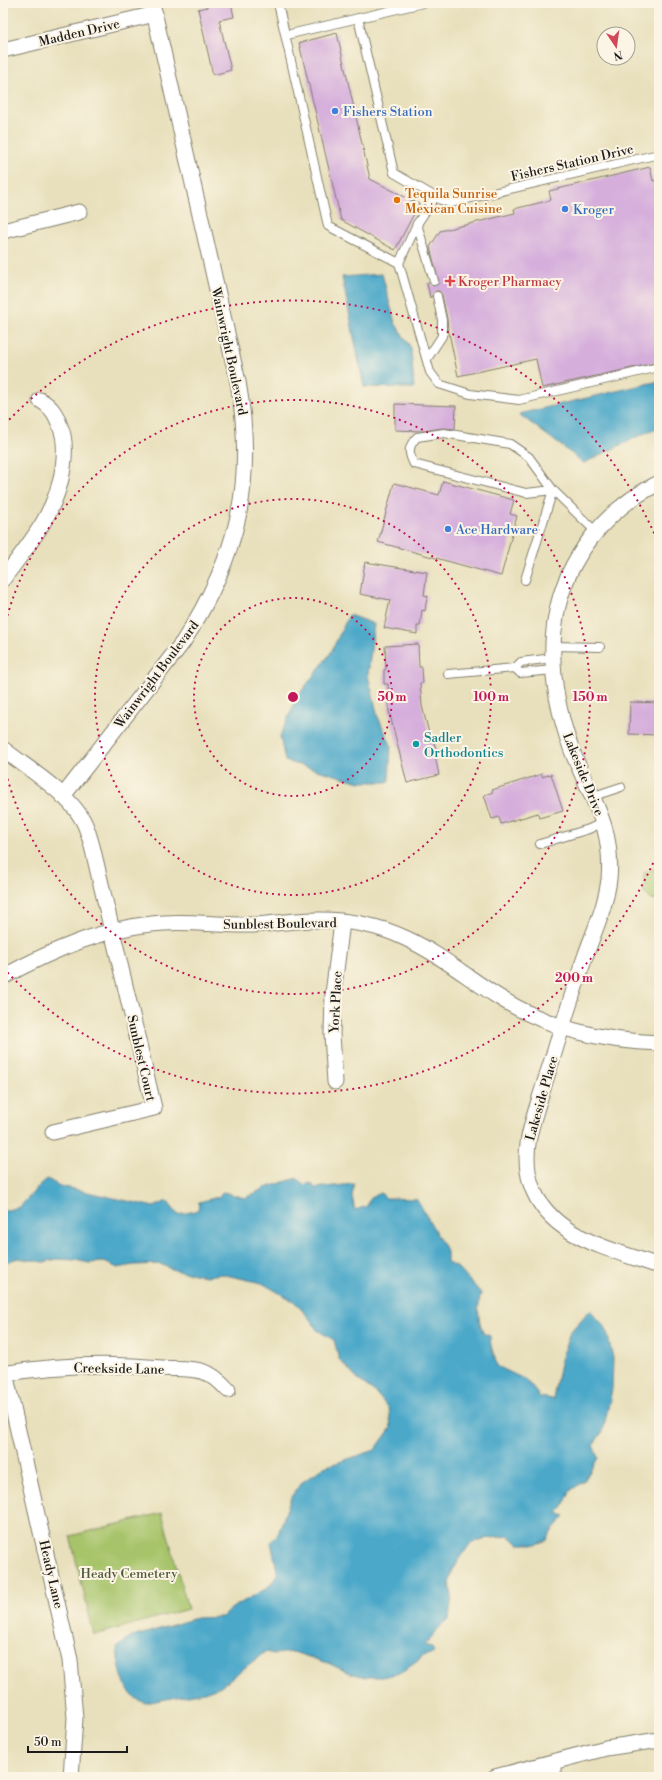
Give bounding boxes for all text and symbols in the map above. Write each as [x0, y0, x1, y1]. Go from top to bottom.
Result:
street label: Madden Drive [37, 16, 122, 50]
north arrow [596, 26, 636, 66]
text: N [612, 47, 624, 63]
place label: Fishers Station [343, 104, 433, 120]
marker: Fishers Station [330, 106, 340, 116]
street label: Fishers Station Drive [509, 141, 635, 185]
place label: Tequila Sunrise Mexican Cuisine [405, 186, 503, 217]
marker: Tequila Sunrise Mexican Cuisine [392, 195, 402, 205]
place label: Kroger [573, 202, 614, 218]
marker: Kroger [560, 204, 570, 214]
place label: Kroger Pharmacy [458, 274, 562, 290]
marker: Kroger Pharmacy [445, 276, 455, 286]
street label: Wainwright Boulevard [207, 285, 251, 417]
place label: Ace Hardware [455, 522, 539, 538]
marker: Ace Hardware [443, 524, 453, 534]
street label: Wainwright Boulevard [111, 617, 203, 732]
centre of rings [286, 690, 300, 704]
text: 50 m [377, 690, 407, 705]
text: 100 m [473, 690, 509, 705]
text: 150 m [573, 690, 607, 705]
place label: Sadler Orthodontics [424, 730, 504, 761]
street label: Lakeside Drive [559, 731, 607, 819]
marker: Sadler Orthodontics [411, 739, 421, 749]
street label: Sunblest Boulevard [223, 915, 338, 933]
street label: York Place [326, 970, 346, 1035]
text: 200 m [555, 971, 593, 986]
street label: Sunblest Court [123, 1014, 159, 1103]
street label: Lakeside Place [522, 1054, 562, 1143]
street label: Creekside Lane [73, 1360, 165, 1378]
street label: Heady Lane [35, 1539, 67, 1610]
park label: Heady Cemetery [80, 1566, 178, 1582]
scale bar [28, 1728, 127, 1754]
text: 50 m [34, 1735, 62, 1750]

